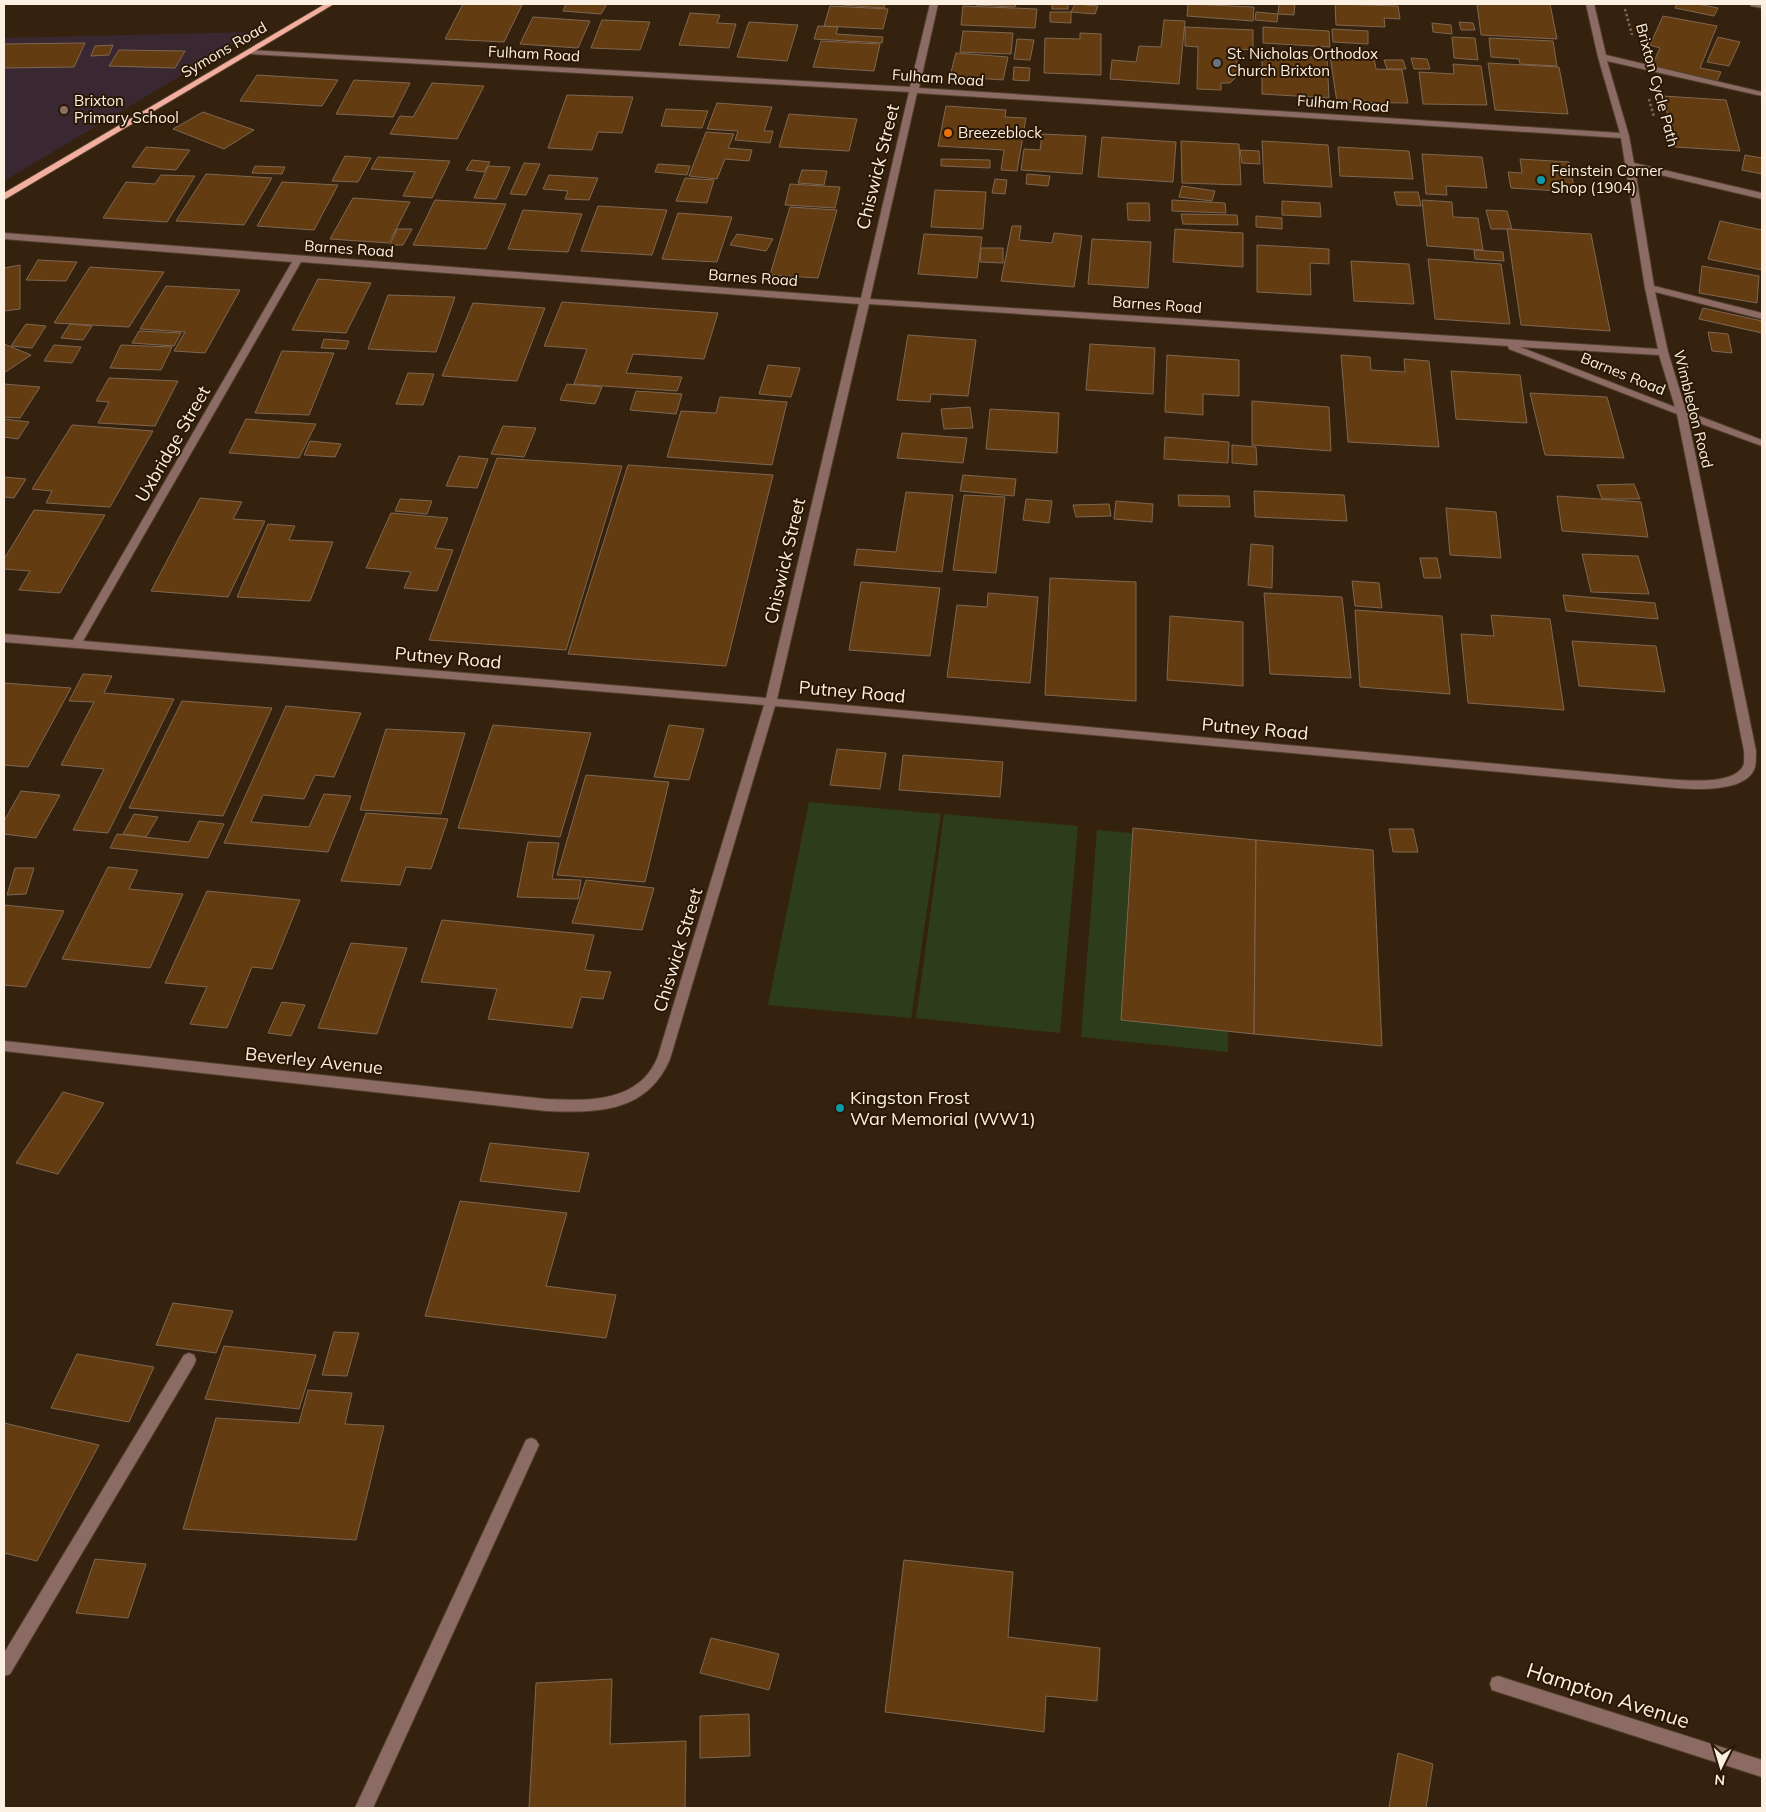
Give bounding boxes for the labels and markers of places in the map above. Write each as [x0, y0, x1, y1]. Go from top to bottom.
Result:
place label: St. Nicholas Orthodox Church Brixton [1227, 44, 1378, 80]
marker: St. Nicholas Orthodox Church Brixton [1211, 57, 1223, 69]
place label: Brixton Primary School [74, 91, 179, 127]
marker: Brixton Primary School [58, 104, 70, 116]
place label: Breezeblock [958, 123, 1042, 142]
marker: Breezeblock [942, 127, 954, 139]
place label: Feinstein Corner Shop (1904) [1551, 161, 1663, 197]
marker: Feinstein Corner Shop (1904) [1535, 174, 1547, 186]
place label: Kingston Frost War Memorial (WW1) [850, 1086, 1036, 1130]
marker: Kingston Frost War Memorial (WW1) [834, 1102, 846, 1114]

